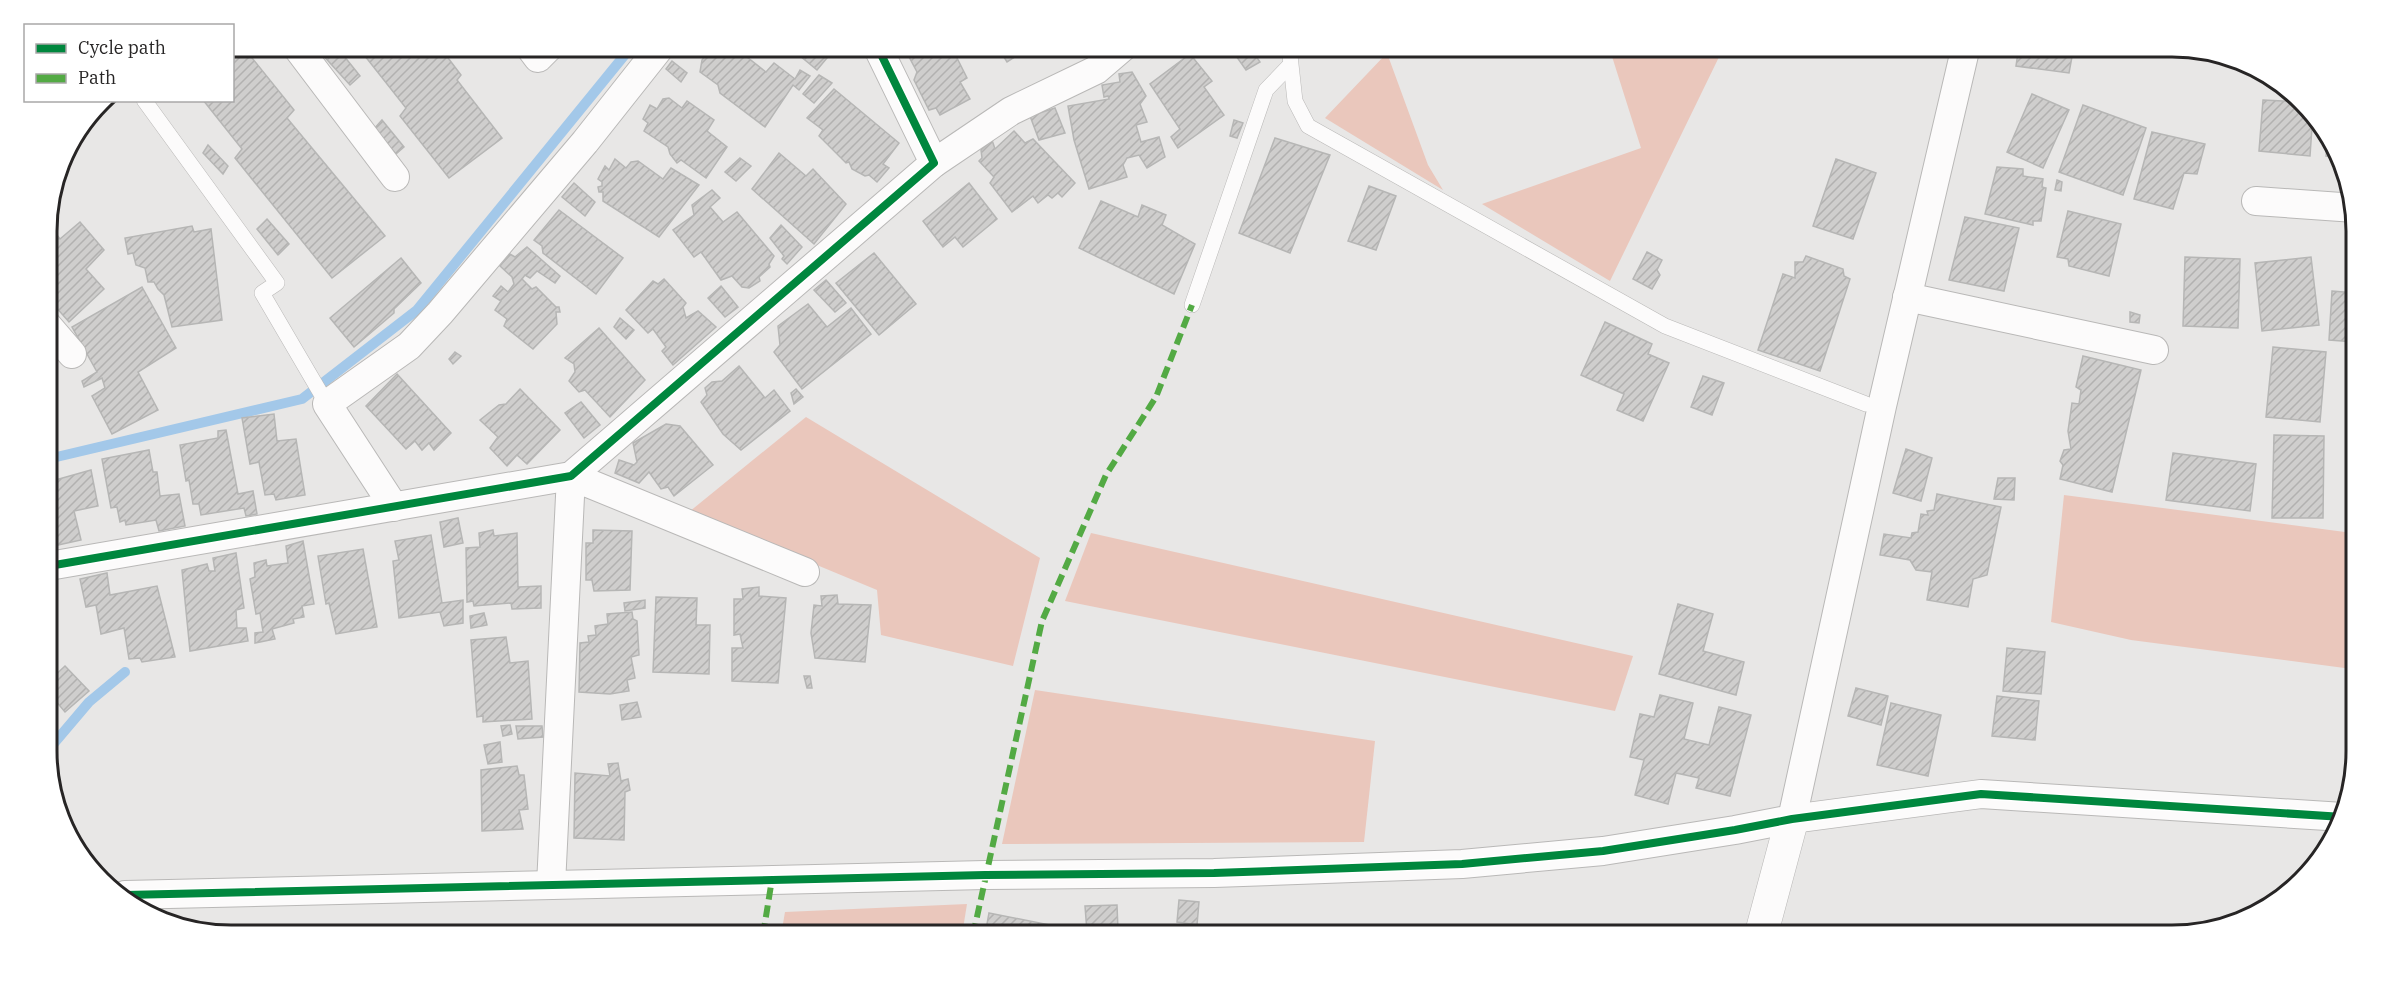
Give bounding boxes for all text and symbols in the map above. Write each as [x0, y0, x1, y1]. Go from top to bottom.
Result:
legend [24, 24, 234, 102]
text: Cycle path [78, 36, 166, 59]
text: Path [78, 66, 116, 89]

